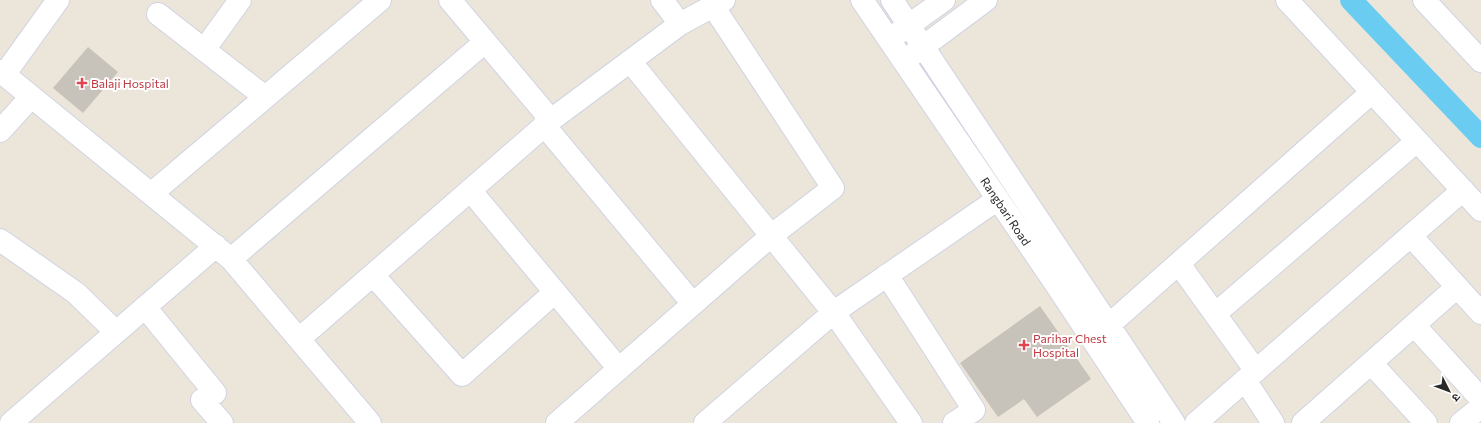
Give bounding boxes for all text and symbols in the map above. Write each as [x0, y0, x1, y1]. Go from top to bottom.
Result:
place label: Balaji Hospital [91, 76, 169, 90]
marker: Balaji Hospital [76, 77, 88, 89]
street label: Rangbari Road [978, 174, 1034, 248]
place label: Parihar Chest Hospital [1033, 331, 1107, 359]
marker: Parihar Chest Hospital [1018, 339, 1030, 351]
north arrow [1429, 371, 1469, 411]
text: उ [1449, 391, 1464, 405]

